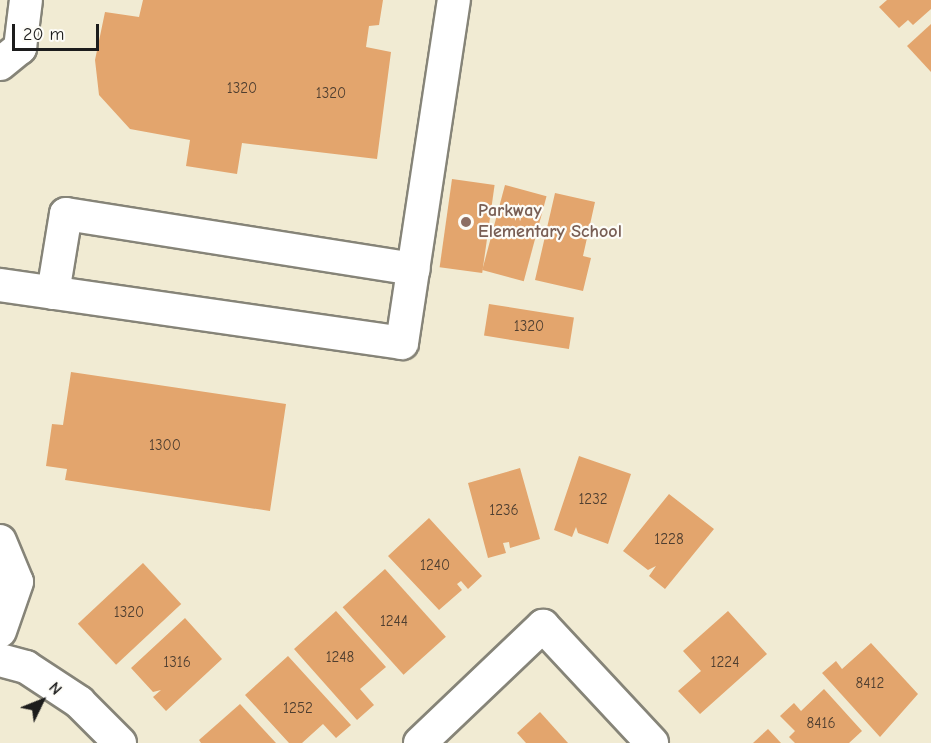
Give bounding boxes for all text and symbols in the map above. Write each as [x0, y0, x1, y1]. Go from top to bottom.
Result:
scale bar [15, 12, 102, 50]
text: 20 m [23, 24, 64, 45]
house number: 1320 [227, 80, 257, 98]
house number: 1320 [316, 85, 346, 103]
place label: Parkway Elementary School [478, 201, 622, 244]
marker: Parkway Elementary School [459, 215, 473, 229]
house number: 1320 [514, 318, 544, 336]
house number: 1300 [149, 437, 181, 455]
house number: 1232 [578, 491, 608, 509]
house number: 1236 [489, 502, 519, 520]
house number: 1228 [654, 531, 684, 549]
house number: 1240 [420, 557, 450, 575]
house number: 1320 [114, 604, 144, 622]
house number: 1244 [380, 613, 408, 631]
house number: 1248 [326, 649, 354, 667]
house number: 1316 [163, 654, 191, 672]
house number: 1224 [711, 654, 739, 672]
north arrow [12, 671, 72, 731]
house number: 8412 [856, 675, 884, 693]
text: N [45, 679, 65, 699]
house number: 1252 [283, 700, 313, 718]
house number: 8416 [806, 715, 836, 733]

